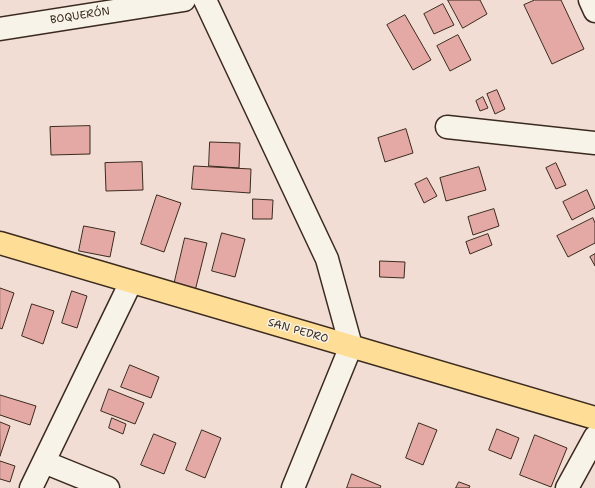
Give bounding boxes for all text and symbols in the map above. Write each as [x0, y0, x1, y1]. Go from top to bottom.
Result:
street label: BOQUERÓN [49, 5, 111, 27]
street label: SAN PEDRO [266, 316, 330, 346]

